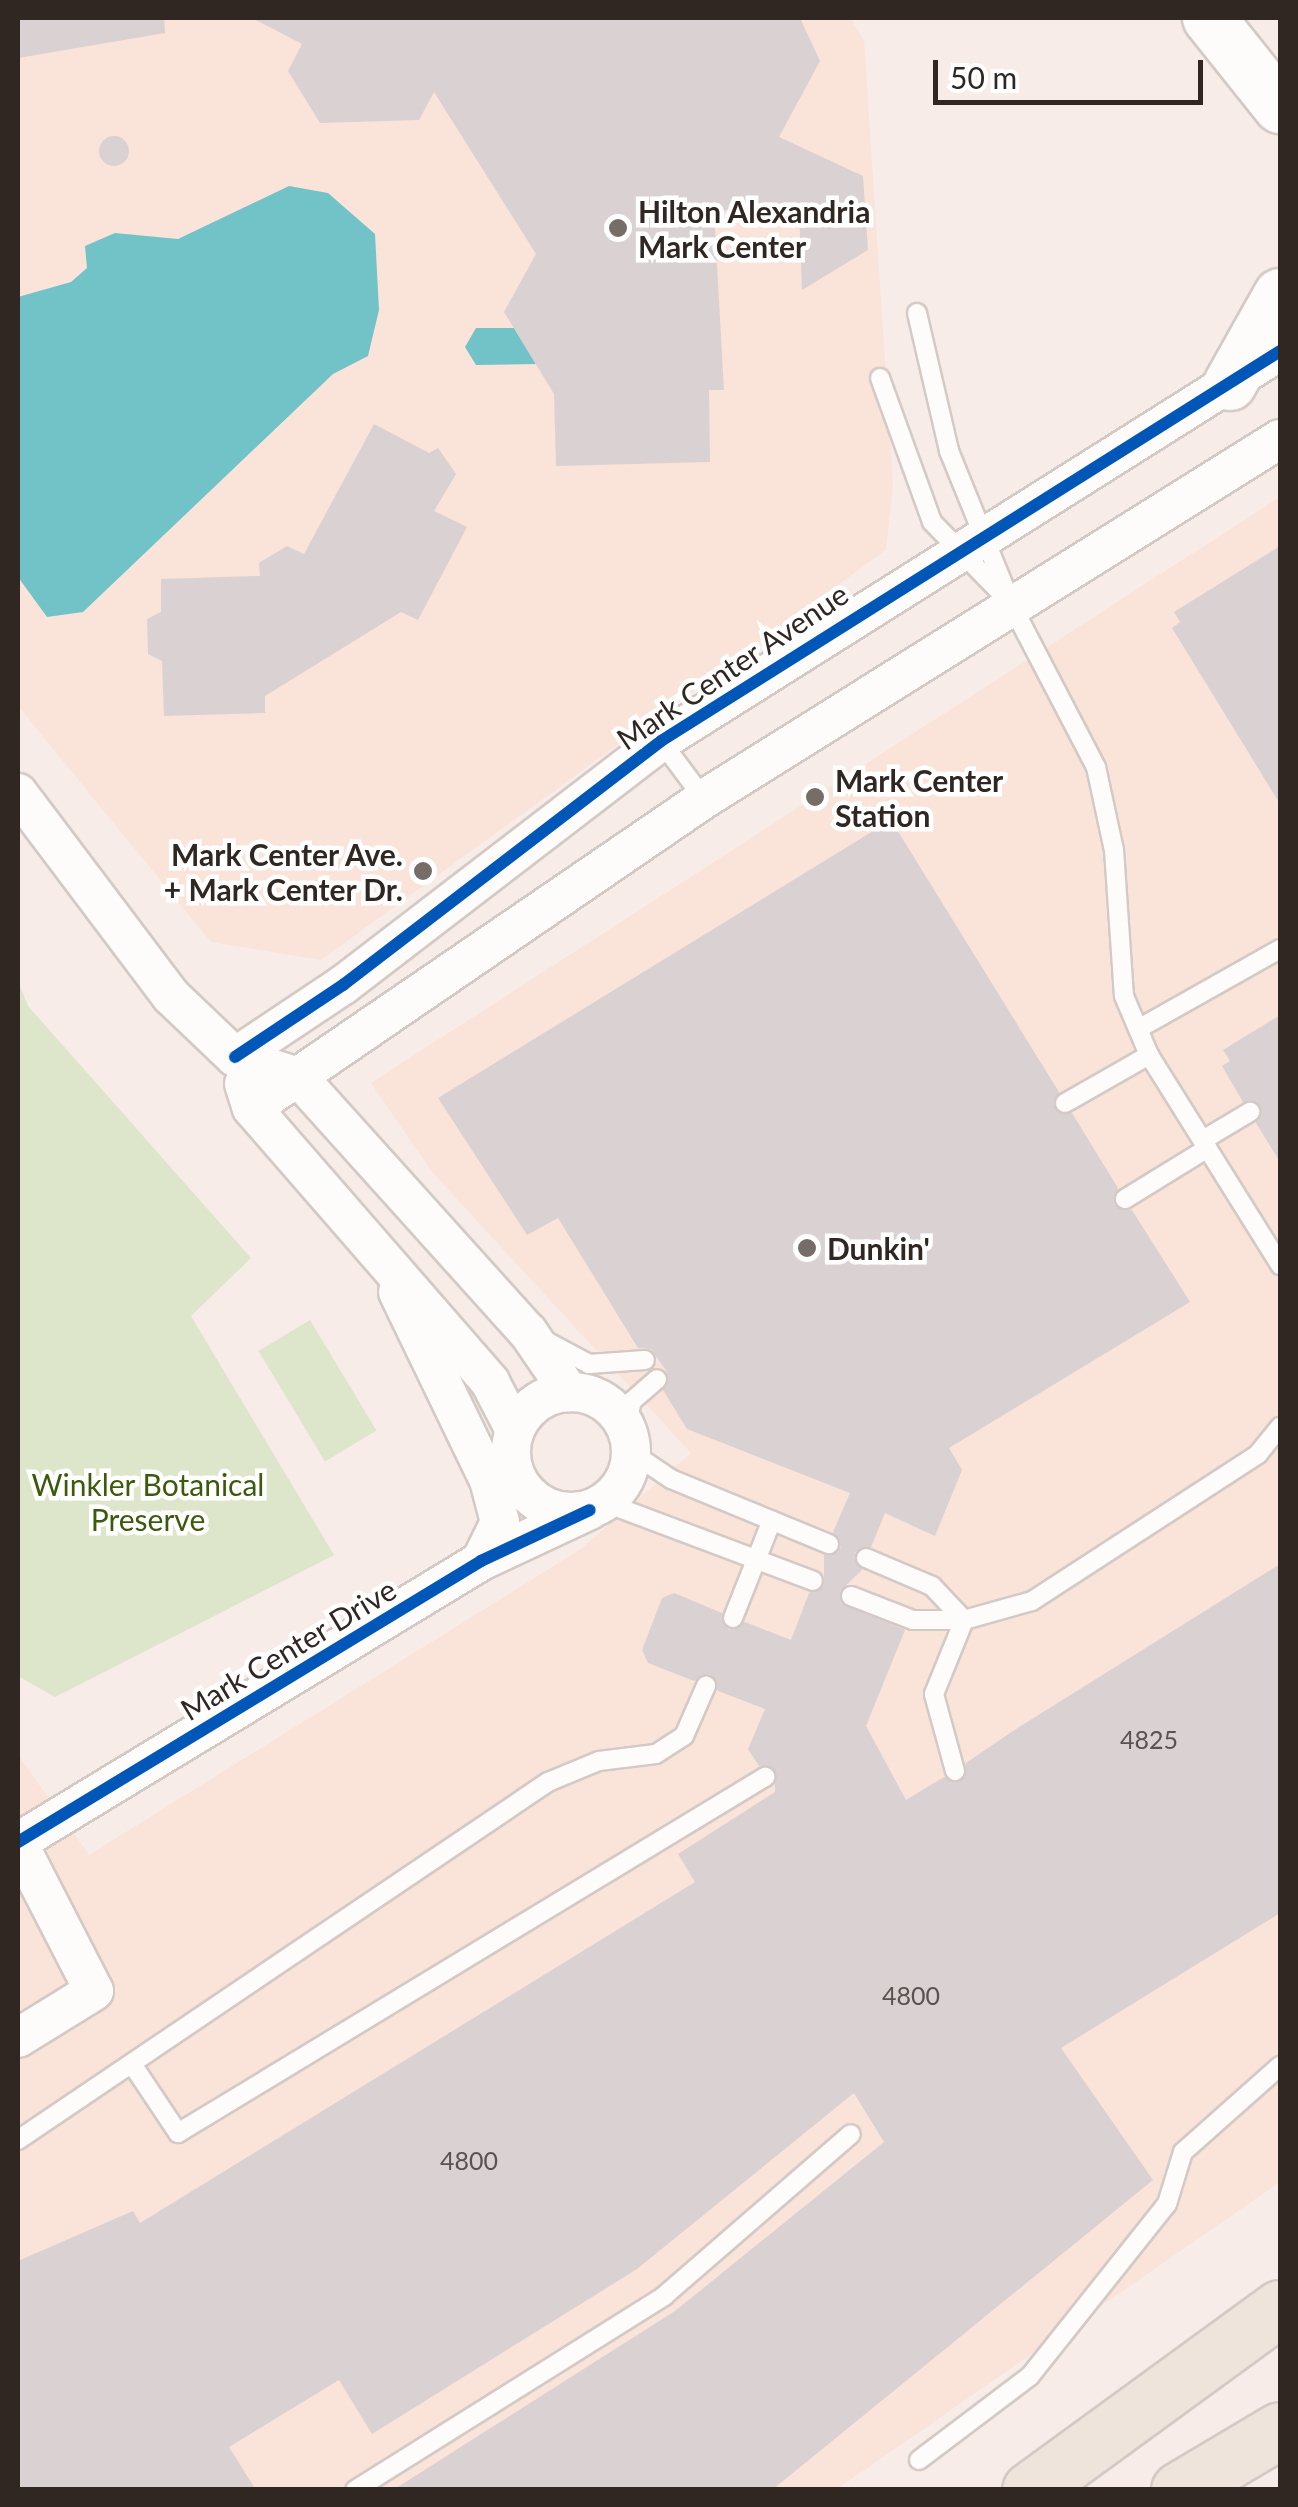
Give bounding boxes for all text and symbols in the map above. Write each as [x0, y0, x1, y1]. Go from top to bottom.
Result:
scale bar [938, 40, 1208, 102]
text: 50 m [950, 59, 1017, 95]
place label: Hilton Alexandria Mark Center [638, 193, 871, 264]
marker: Hilton Alexandria Mark Center [607, 217, 629, 239]
street label: Mark Center Avenue [609, 575, 855, 757]
place label: Mark Center Station [835, 762, 1003, 832]
marker: Mark Center Station [804, 786, 826, 808]
place label: Mark Center Ave. + Mark Center Dr. [163, 836, 403, 906]
marker: Mark Center Ave. + Mark Center Dr. [412, 860, 434, 882]
place label: Dunkin' [827, 1230, 930, 1266]
marker: Dunkin' [796, 1237, 818, 1259]
park label: Winkler Botanical Preserve [31, 1466, 265, 1536]
street label: Mark Center Drive [174, 1571, 402, 1727]
house number: 4825 [1120, 1724, 1178, 1754]
house number: 4800 [882, 1980, 940, 2010]
house number: 4800 [440, 2145, 498, 2175]

